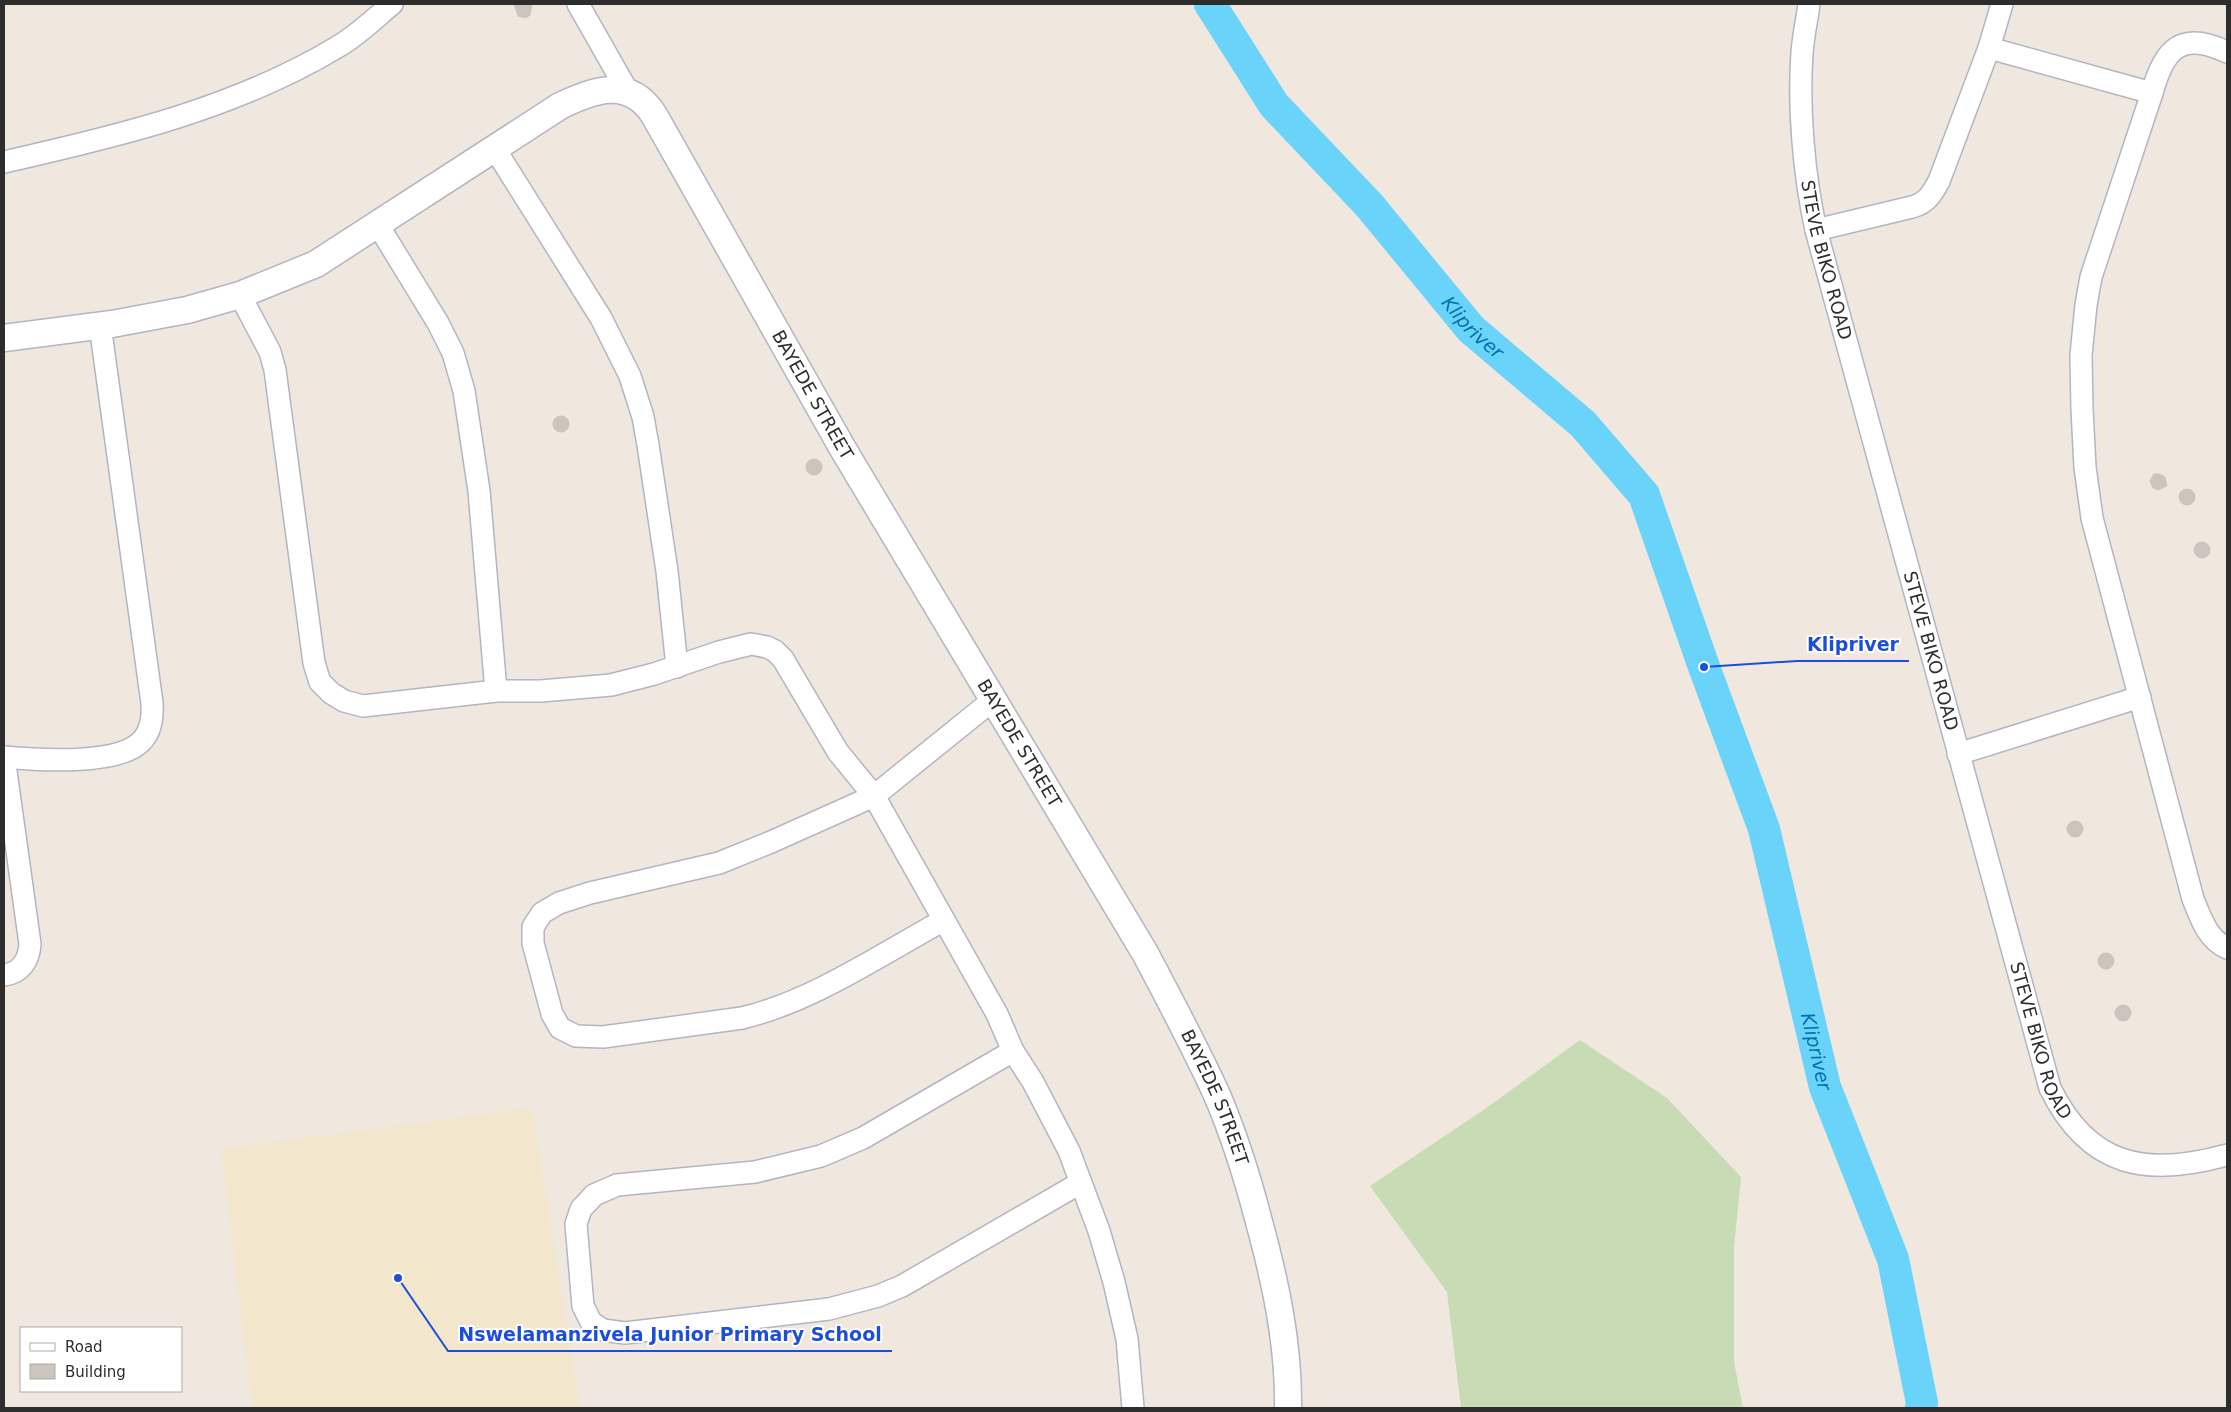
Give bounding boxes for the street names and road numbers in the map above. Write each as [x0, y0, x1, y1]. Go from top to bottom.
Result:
street label: STEVE BIKO ROAD [1797, 179, 1856, 342]
street label: BAYEDE STREET [768, 326, 858, 464]
street label: STEVE BIKO ROAD [1900, 569, 1963, 733]
street label: BAYEDE STREET [973, 675, 1067, 812]
street label: STEVE BIKO ROAD [2006, 960, 2076, 1123]
street label: BAYEDE STREET [1177, 1026, 1253, 1168]

